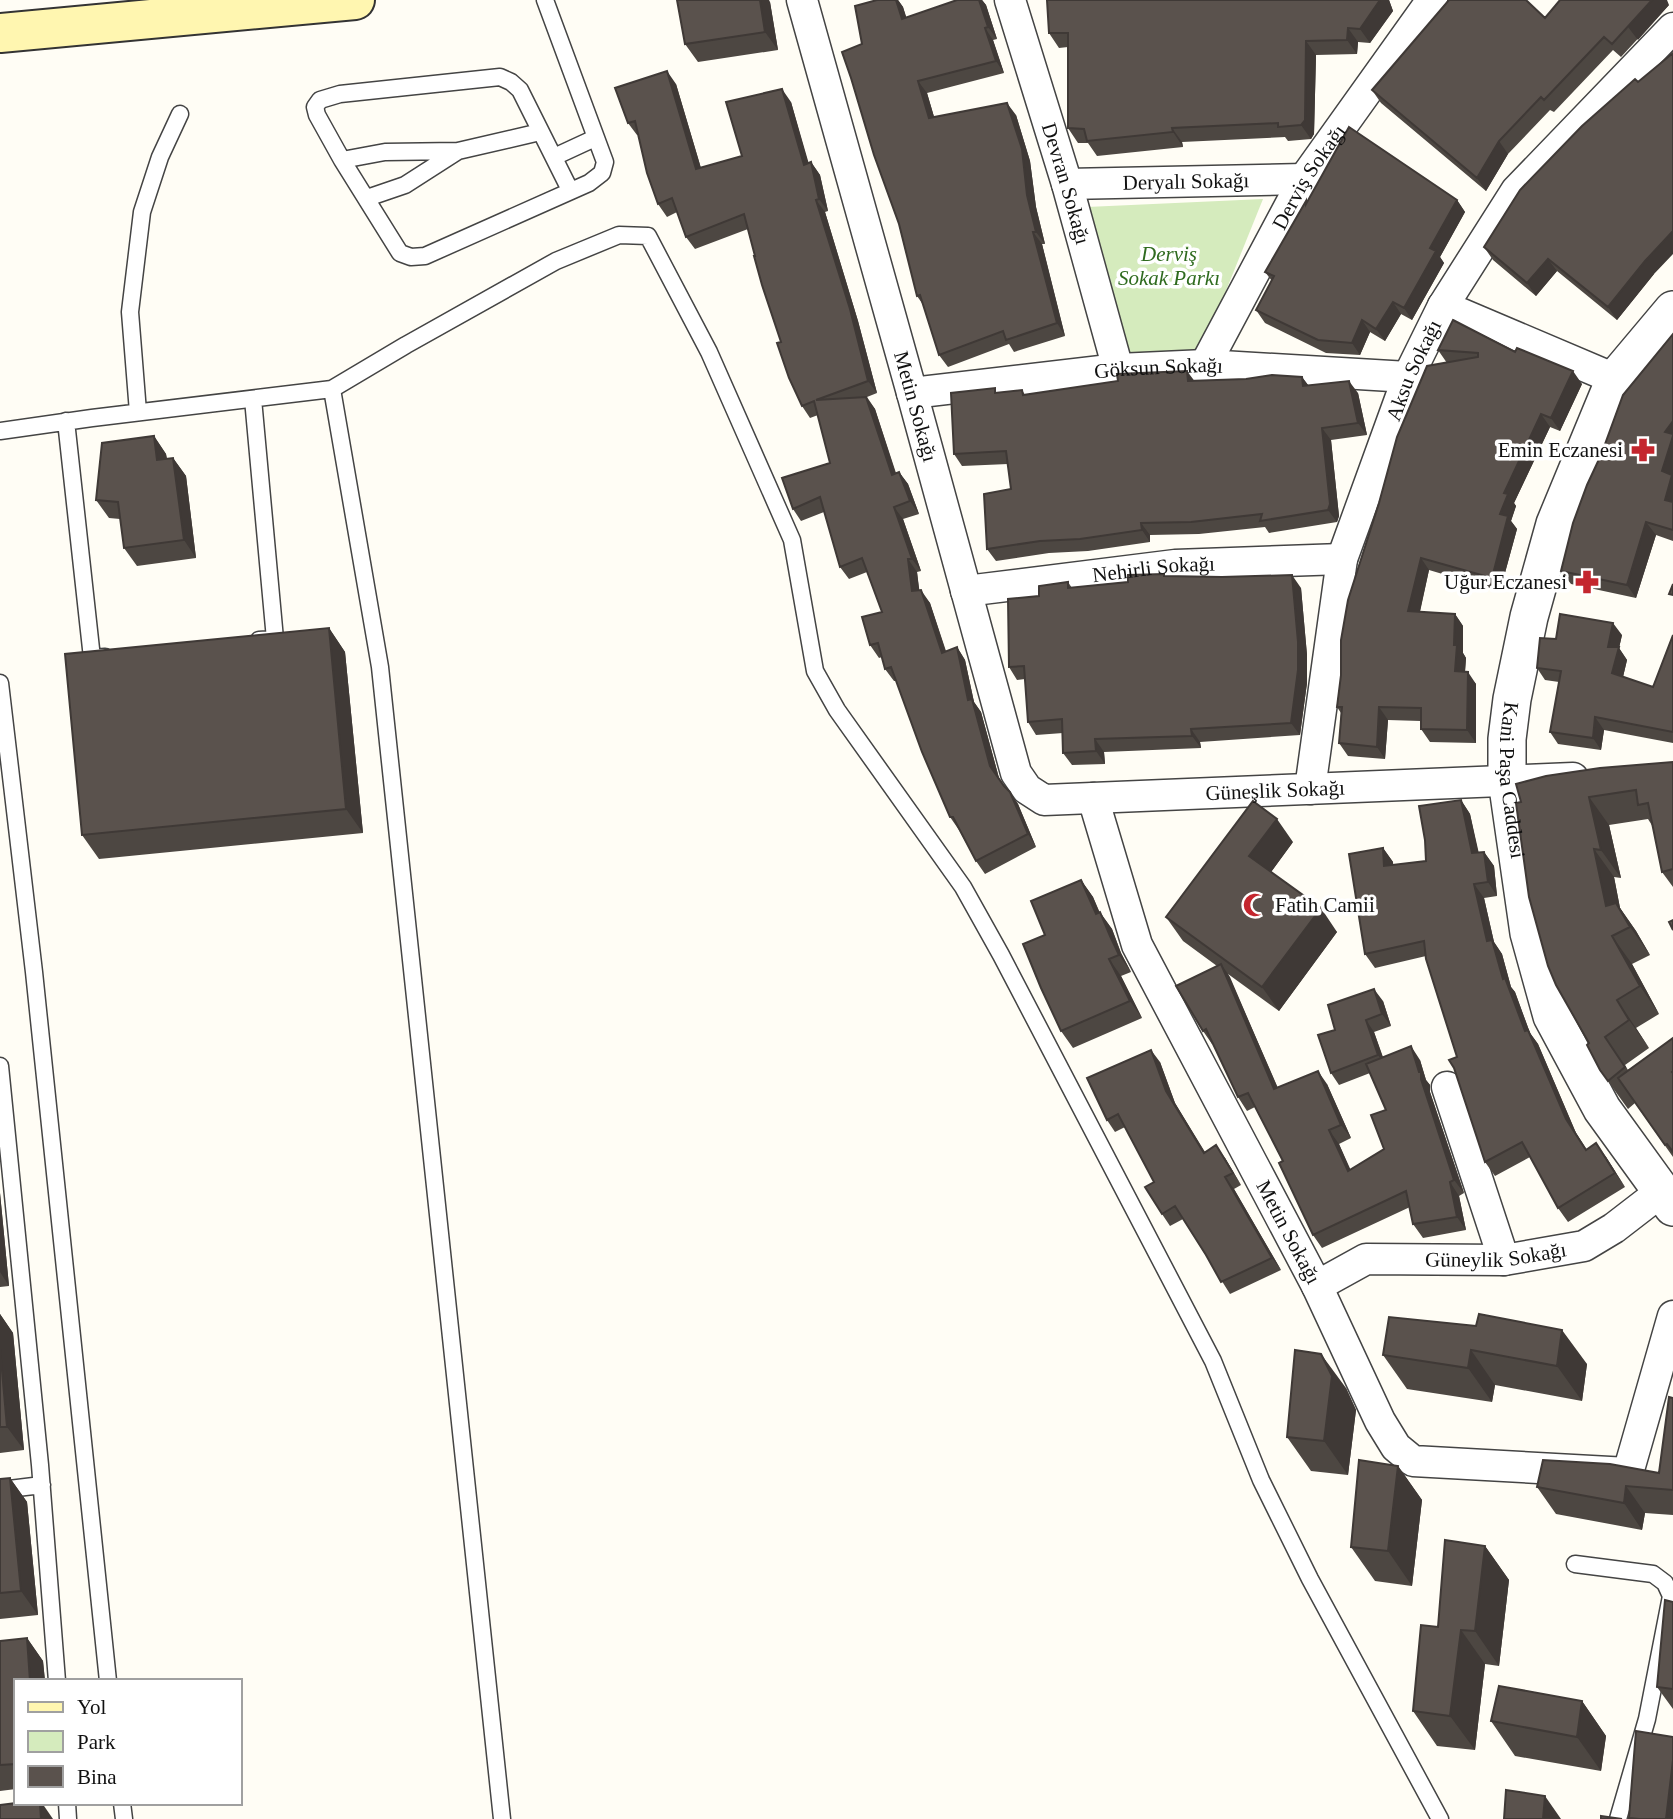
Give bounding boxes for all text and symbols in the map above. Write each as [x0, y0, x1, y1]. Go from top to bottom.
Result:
street label: Devran Sokağı [1037, 120, 1095, 247]
street label: Derviş Sokağı [1267, 120, 1351, 234]
street label: Deryalı Sokağı [1122, 168, 1250, 195]
park label: Derviş Sokak Parkı [1118, 242, 1220, 290]
street label: Aksu Sokağı [1381, 316, 1446, 424]
street label: Metin Sokağı [889, 348, 942, 465]
street label: Göksun Sokağı [1093, 353, 1224, 384]
pharmacy icon: Emin Eczanesi [1629, 436, 1657, 464]
place label: Emin Eczanesi [1498, 438, 1623, 462]
street label: Nehirli Sokağı [1091, 552, 1216, 587]
pharmacy icon: Uğur Eczanesi [1573, 568, 1601, 596]
place label: Uğur Eczanesi [1444, 570, 1567, 594]
street label: Kani Paşa Caddesi [1495, 700, 1530, 860]
street label: Güneşlik Sokağı [1205, 775, 1345, 805]
mosque icon: Fatih Camii [1241, 891, 1269, 919]
place label: Fatih Camii [1275, 893, 1375, 917]
street label: Metin Sokağı [1251, 1176, 1326, 1288]
street label: Güneylik Sokağı [1425, 1237, 1568, 1272]
legend [14, 1679, 242, 1805]
text: Yol [77, 1695, 107, 1719]
text: Park [77, 1730, 116, 1754]
text: Bina [77, 1765, 117, 1789]

